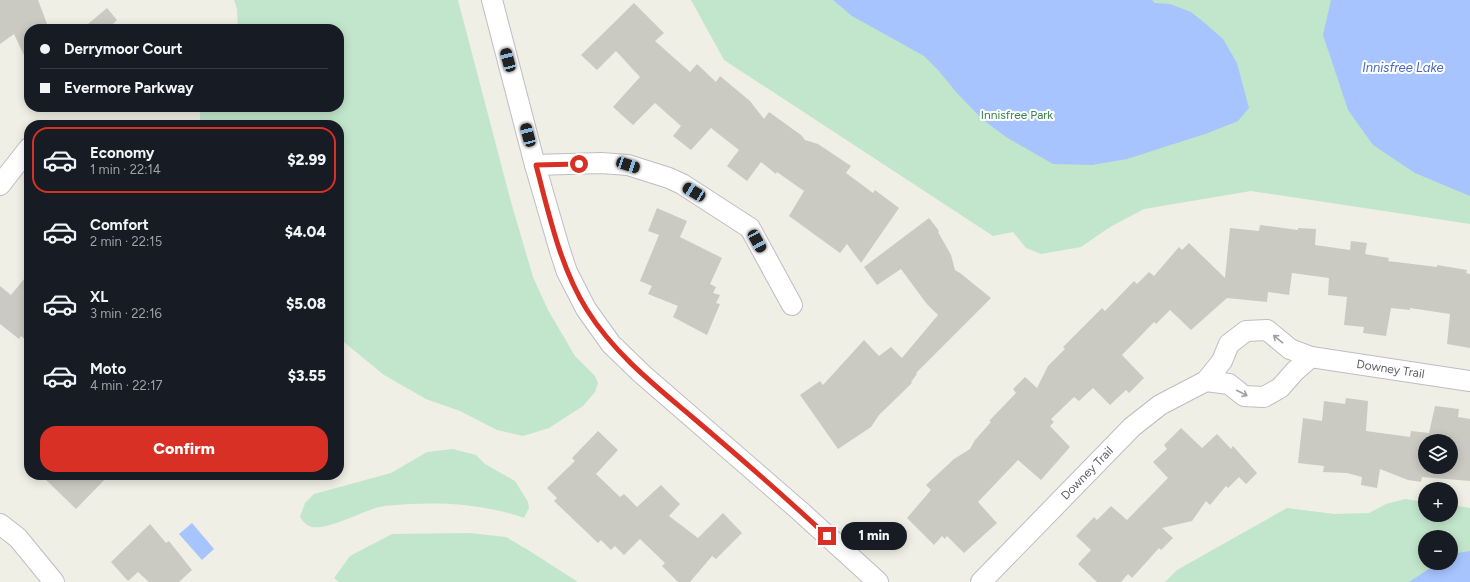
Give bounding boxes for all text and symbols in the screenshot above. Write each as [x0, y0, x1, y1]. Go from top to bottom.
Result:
text: Derrymoor Court [64, 40, 182, 58]
car [499, 47, 517, 73]
water label: Innisfree Lake [1362, 60, 1444, 75]
text: Evermore Parkway [64, 79, 194, 97]
park label: Innisfree Park [981, 108, 1053, 122]
car [519, 122, 537, 148]
icon: car [42, 142, 78, 178]
text: Economy [90, 144, 155, 162]
text: $2.99 [287, 151, 326, 169]
route start [570, 155, 588, 173]
car [615, 156, 641, 174]
text: 1 min · 22:14 [90, 162, 161, 177]
car [681, 181, 707, 203]
icon: car [42, 214, 78, 250]
text: Comfort [90, 216, 149, 234]
text: $4.04 [285, 223, 326, 241]
car [746, 228, 768, 254]
text: 2 min · 22:15 [90, 234, 162, 249]
icon: car [42, 286, 78, 322]
text: XL [90, 288, 108, 306]
text: $5.08 [286, 295, 326, 313]
text: 3 min · 22:16 [90, 306, 162, 321]
one-way arrow [1272, 335, 1283, 343]
street label: Downey Trail [1356, 357, 1425, 381]
icon: car [42, 358, 78, 394]
text: Moto [90, 360, 126, 378]
text: $3.55 [288, 367, 326, 385]
text: 4 min · 22:17 [90, 378, 163, 393]
one-way arrow [1236, 390, 1248, 397]
button: Confirm [40, 426, 328, 472]
map controls [1418, 434, 1458, 570]
button: layers [1418, 434, 1458, 474]
street label: Downey Trail [1058, 444, 1116, 503]
button: + [1418, 482, 1458, 522]
callout: 1 min [841, 522, 907, 550]
route end [818, 527, 836, 545]
text: 1 min [858, 528, 890, 543]
button: − [1418, 530, 1458, 570]

